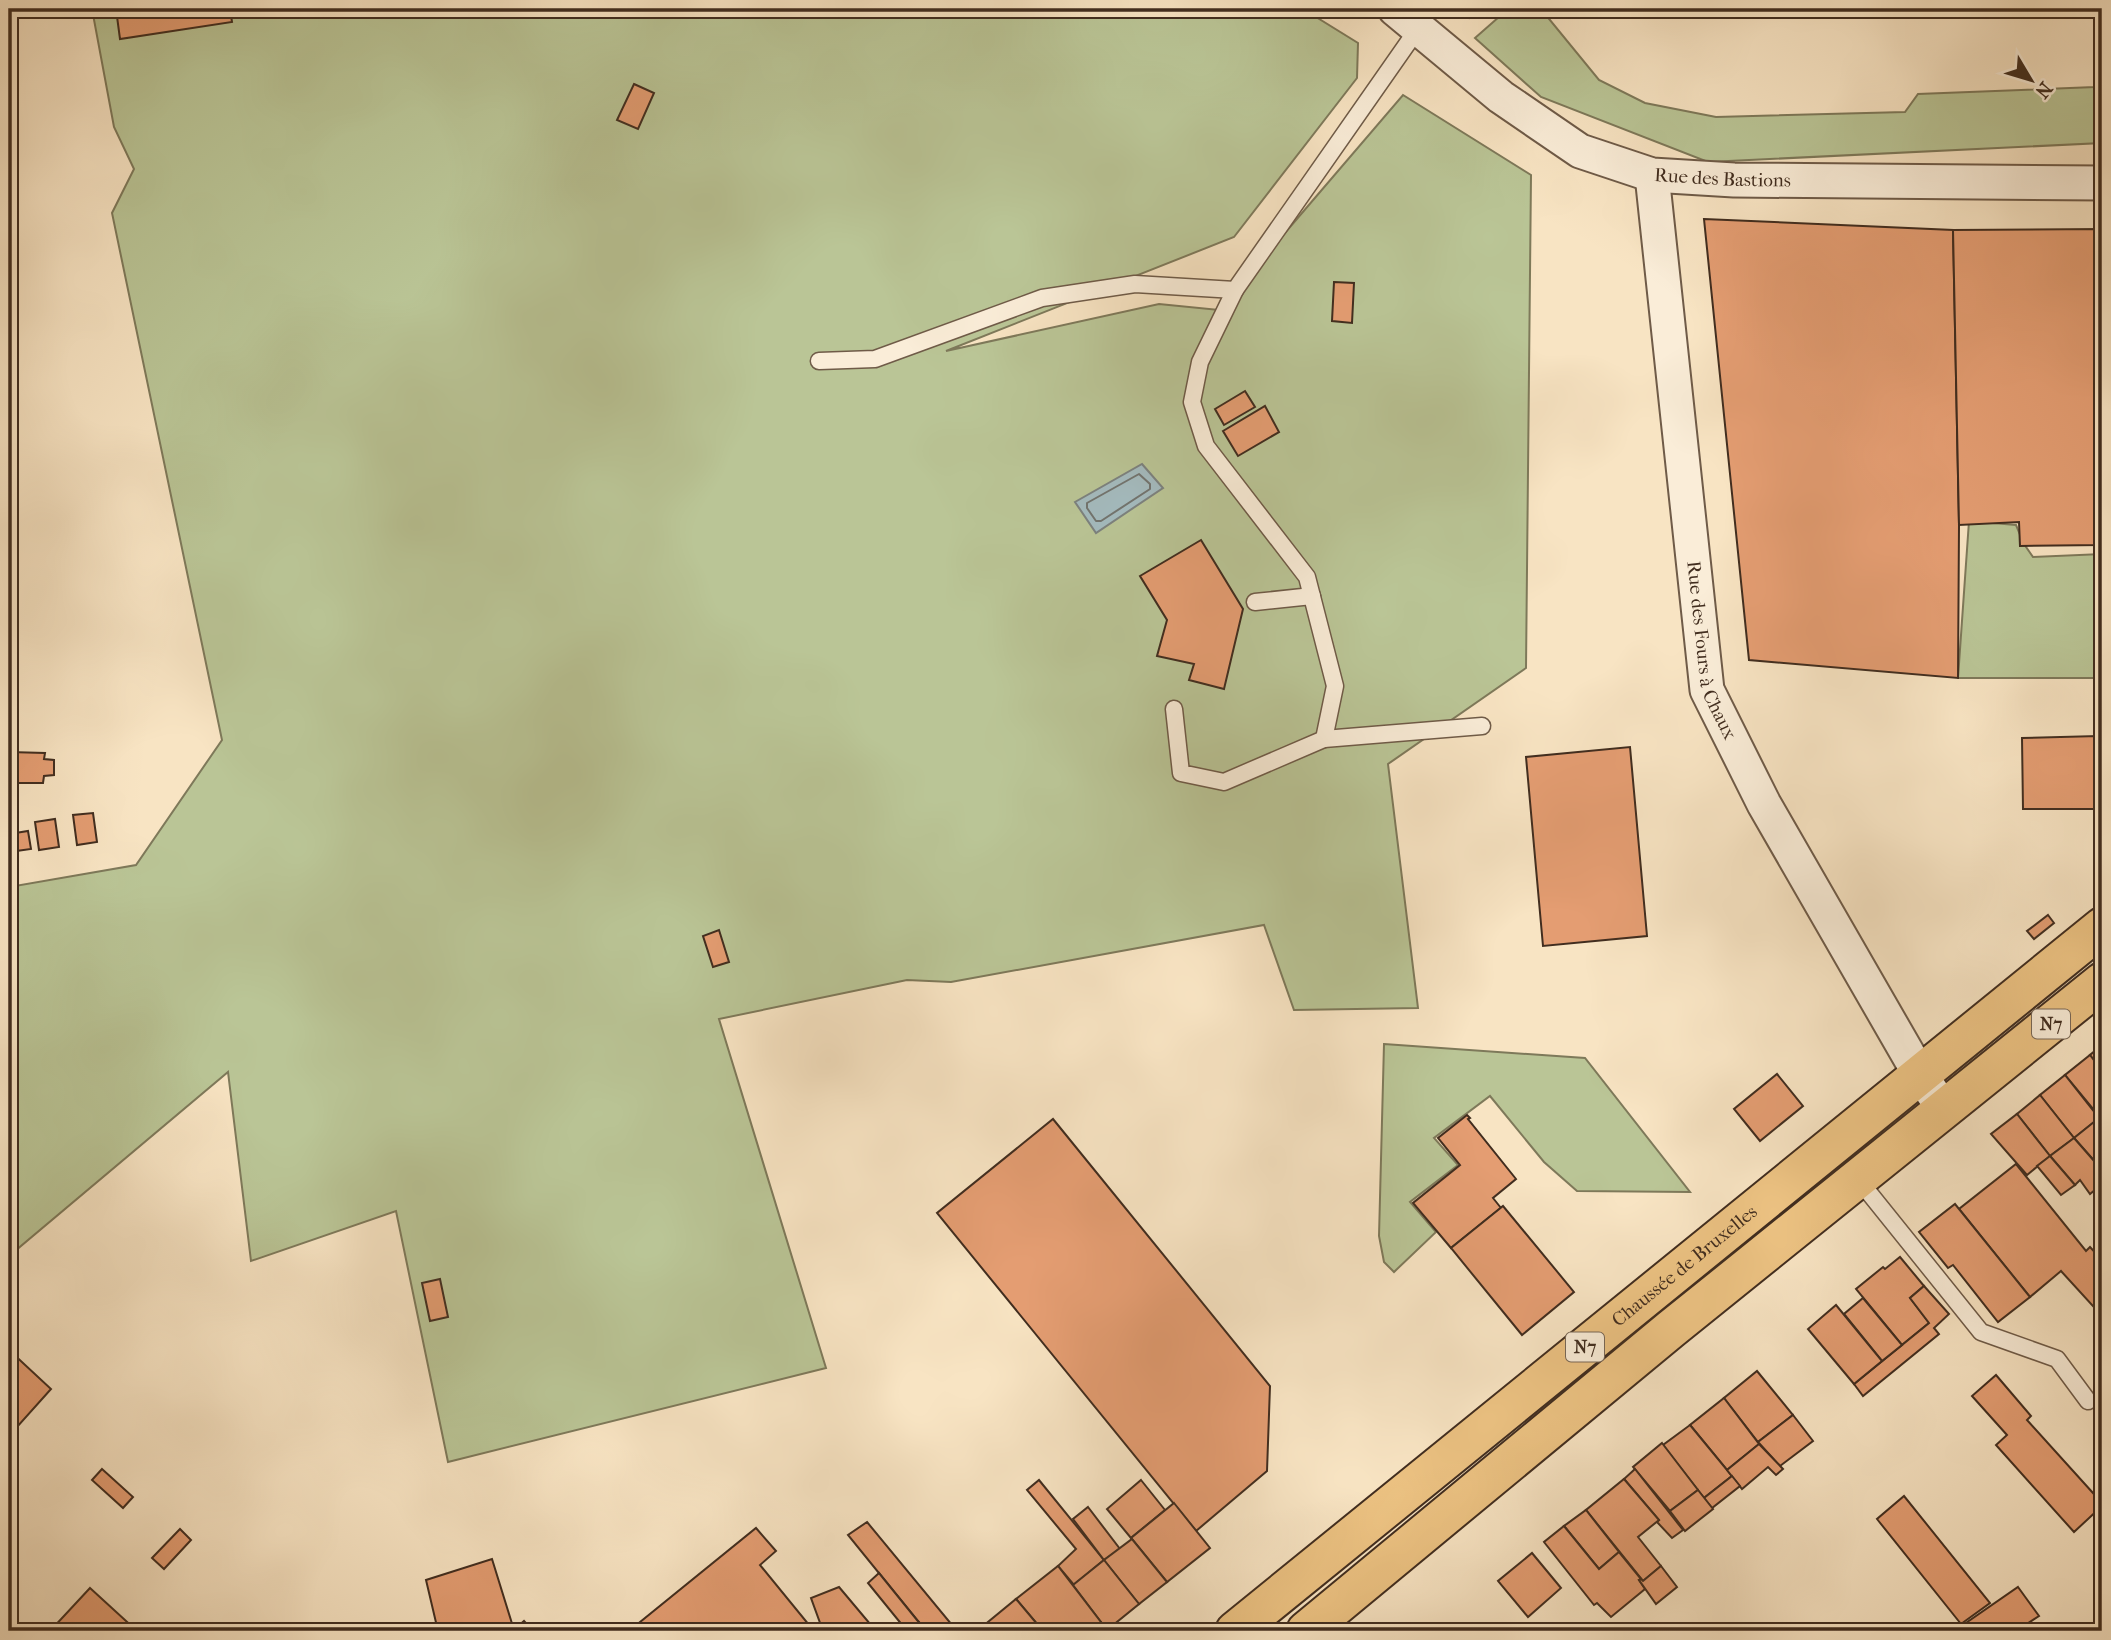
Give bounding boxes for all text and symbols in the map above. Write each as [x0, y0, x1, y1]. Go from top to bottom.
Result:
north arrow [1996, 46, 2066, 116]
text: N [2030, 77, 2057, 103]
street label: Rue des Bastions [1654, 164, 1791, 191]
street label: Rue des Fours à Chaux [1682, 560, 1741, 743]
road number: N7 [2032, 1009, 2070, 1038]
street label: Chaussée de Bruxelles [1607, 1201, 1762, 1332]
road number: N7 [1566, 1332, 1604, 1362]

